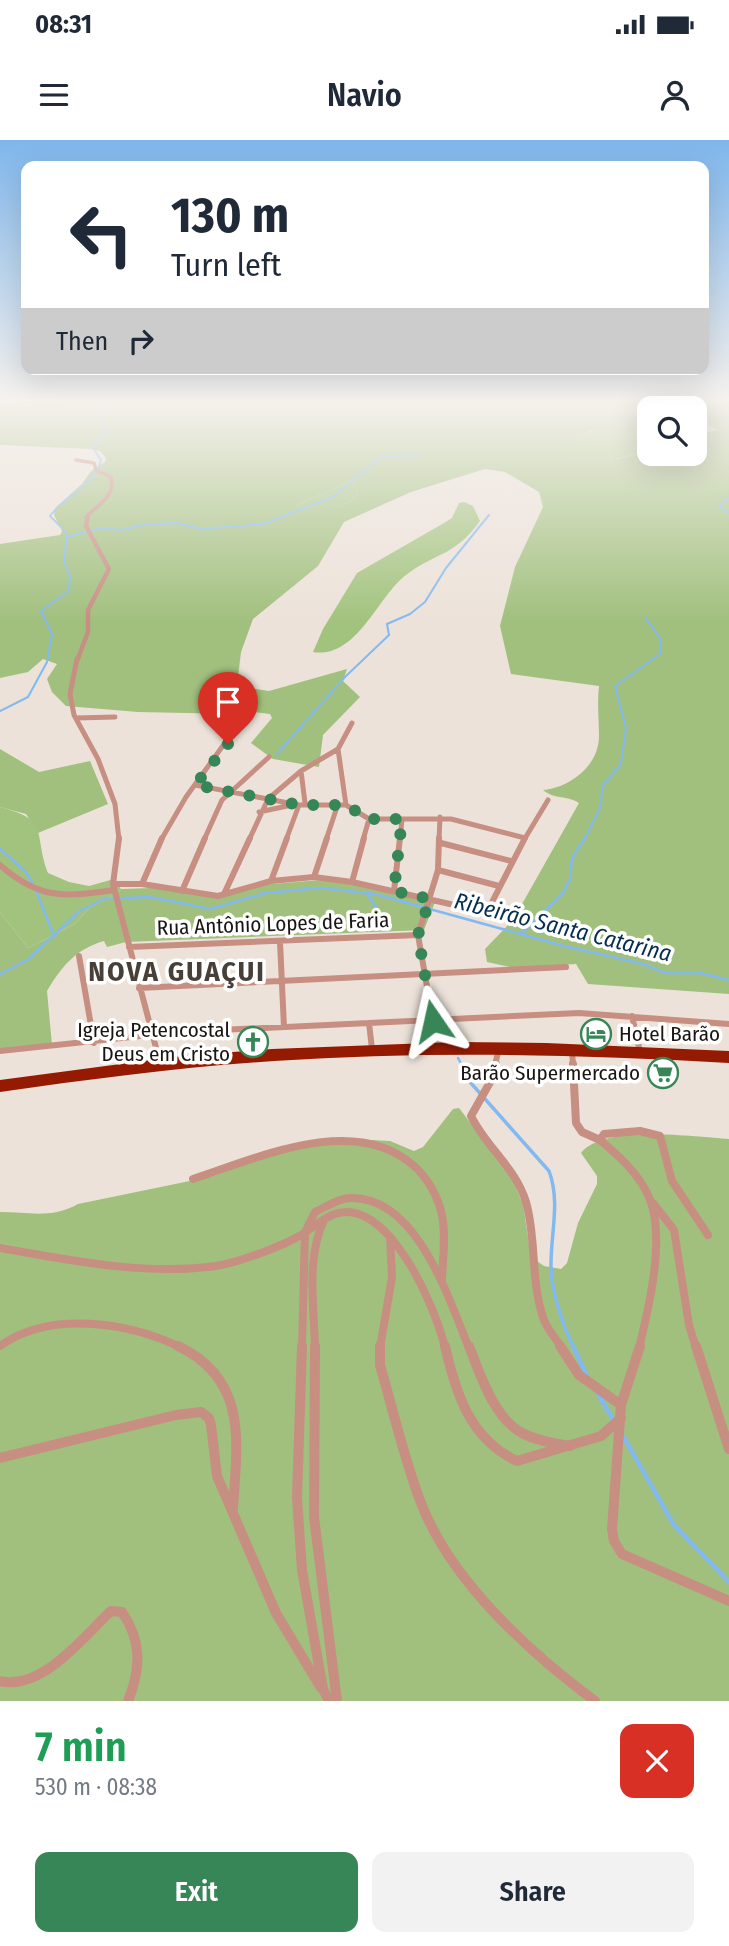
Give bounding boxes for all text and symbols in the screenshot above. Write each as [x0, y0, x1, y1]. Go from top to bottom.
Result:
text: 08:31 [35, 9, 92, 40]
icon: menu [35, 76, 73, 114]
text: Navio [327, 76, 402, 114]
icon: person [656, 76, 694, 114]
text: 130 m [171, 186, 289, 245]
icon: left [56, 189, 147, 280]
text: Turn left [171, 246, 281, 284]
icon: right [122, 322, 160, 360]
text: Then [56, 326, 108, 357]
map controls [637, 396, 707, 466]
button: search [637, 396, 707, 466]
pin [198, 672, 258, 744]
icon: arrive [209, 683, 247, 721]
water label: Ribeirão Santa Catarina [451, 886, 675, 968]
street label: Rua Antônio Lopes de Faria [156, 907, 390, 941]
district label: NOVA GUAÇUI [88, 955, 266, 989]
position arrow [396, 984, 470, 1058]
place label: Igreja Petencostal Deus em Cristo [77, 1017, 230, 1067]
hotel icon: Hotel Barão [579, 1017, 613, 1051]
place label: Hotel Barão [619, 1021, 720, 1047]
church icon: Igreja Petencostal Deus em Cristo [236, 1025, 270, 1059]
supermarket icon: Barão Supermercado [646, 1056, 680, 1090]
place label: Barão Supermercado [460, 1060, 640, 1086]
text: 7 min [35, 1722, 127, 1772]
button: close [620, 1724, 694, 1798]
text: 530 m · 08:38 [35, 1773, 157, 1801]
button: Exit [35, 1852, 358, 1932]
button: Share [372, 1852, 694, 1932]

